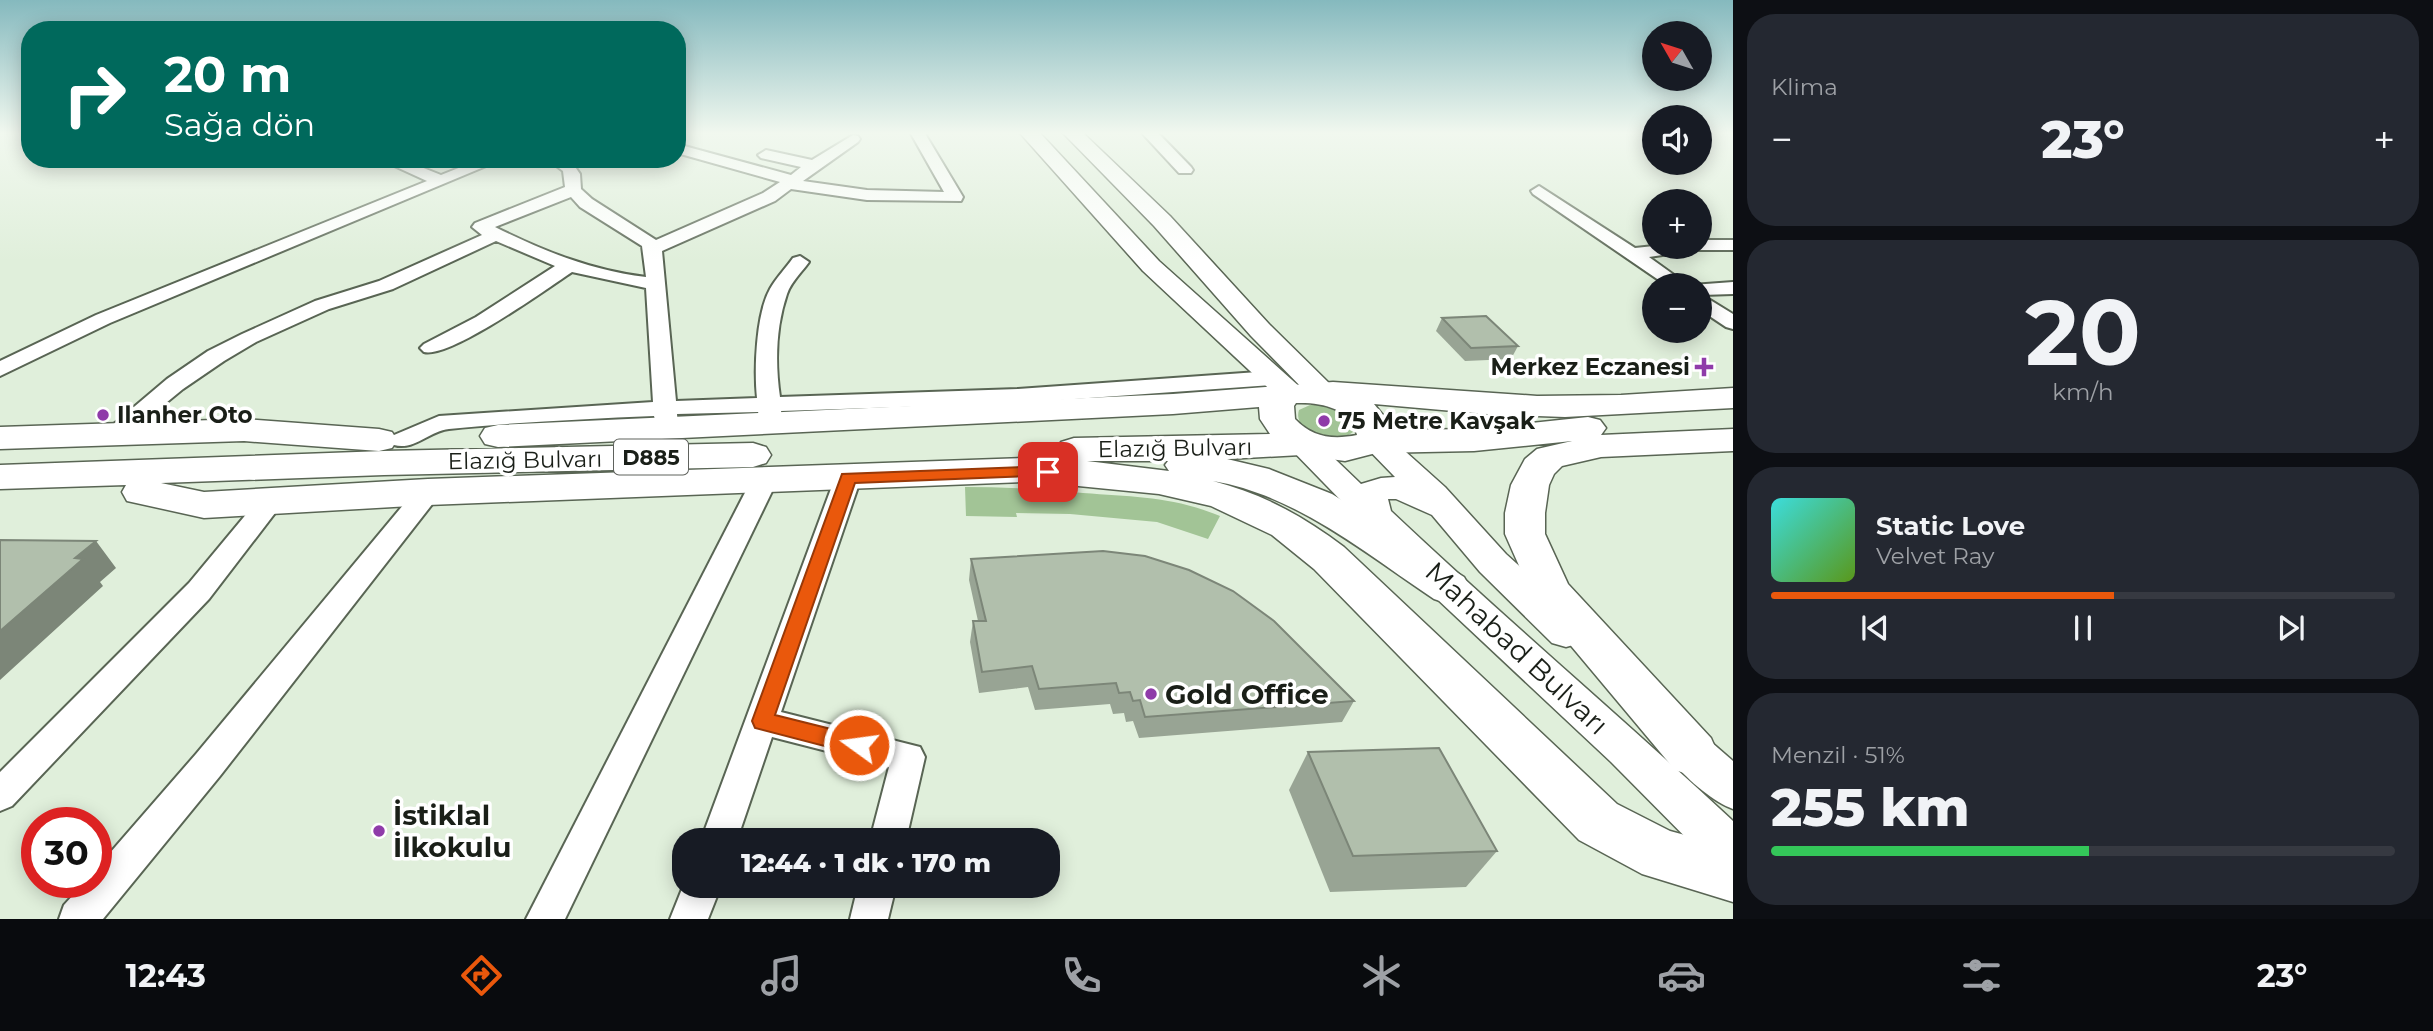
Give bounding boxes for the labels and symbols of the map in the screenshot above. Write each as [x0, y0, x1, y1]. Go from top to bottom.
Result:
north arrow [1642, 21, 1712, 91]
place label: Merkez Eczanesi [1491, 353, 1690, 381]
marker: Merkez Eczanesi [1696, 359, 1712, 375]
place label: Ilanher Oto [117, 401, 253, 429]
marker: Ilanher Oto [95, 407, 111, 423]
place label: 75 Metre Kavşak [1338, 407, 1536, 435]
marker: 75 Metre Kavşak [1316, 413, 1332, 429]
street label: Elazığ Bulvarı [1097, 433, 1253, 463]
road number: D885 [614, 440, 688, 475]
pin [1018, 442, 1078, 502]
street label: Elazığ Bulvarı [447, 445, 603, 475]
street label: Mahabad Bulvarı [1419, 555, 1615, 741]
place label: Gold Office [1165, 677, 1329, 711]
marker: Gold Office [1143, 686, 1159, 702]
position arrow [822, 708, 896, 782]
place label: İstiklal İlkokulu [393, 798, 512, 864]
speed limit sign: 30 [21, 807, 112, 898]
marker: İstiklal İlkokulu [371, 823, 387, 839]

